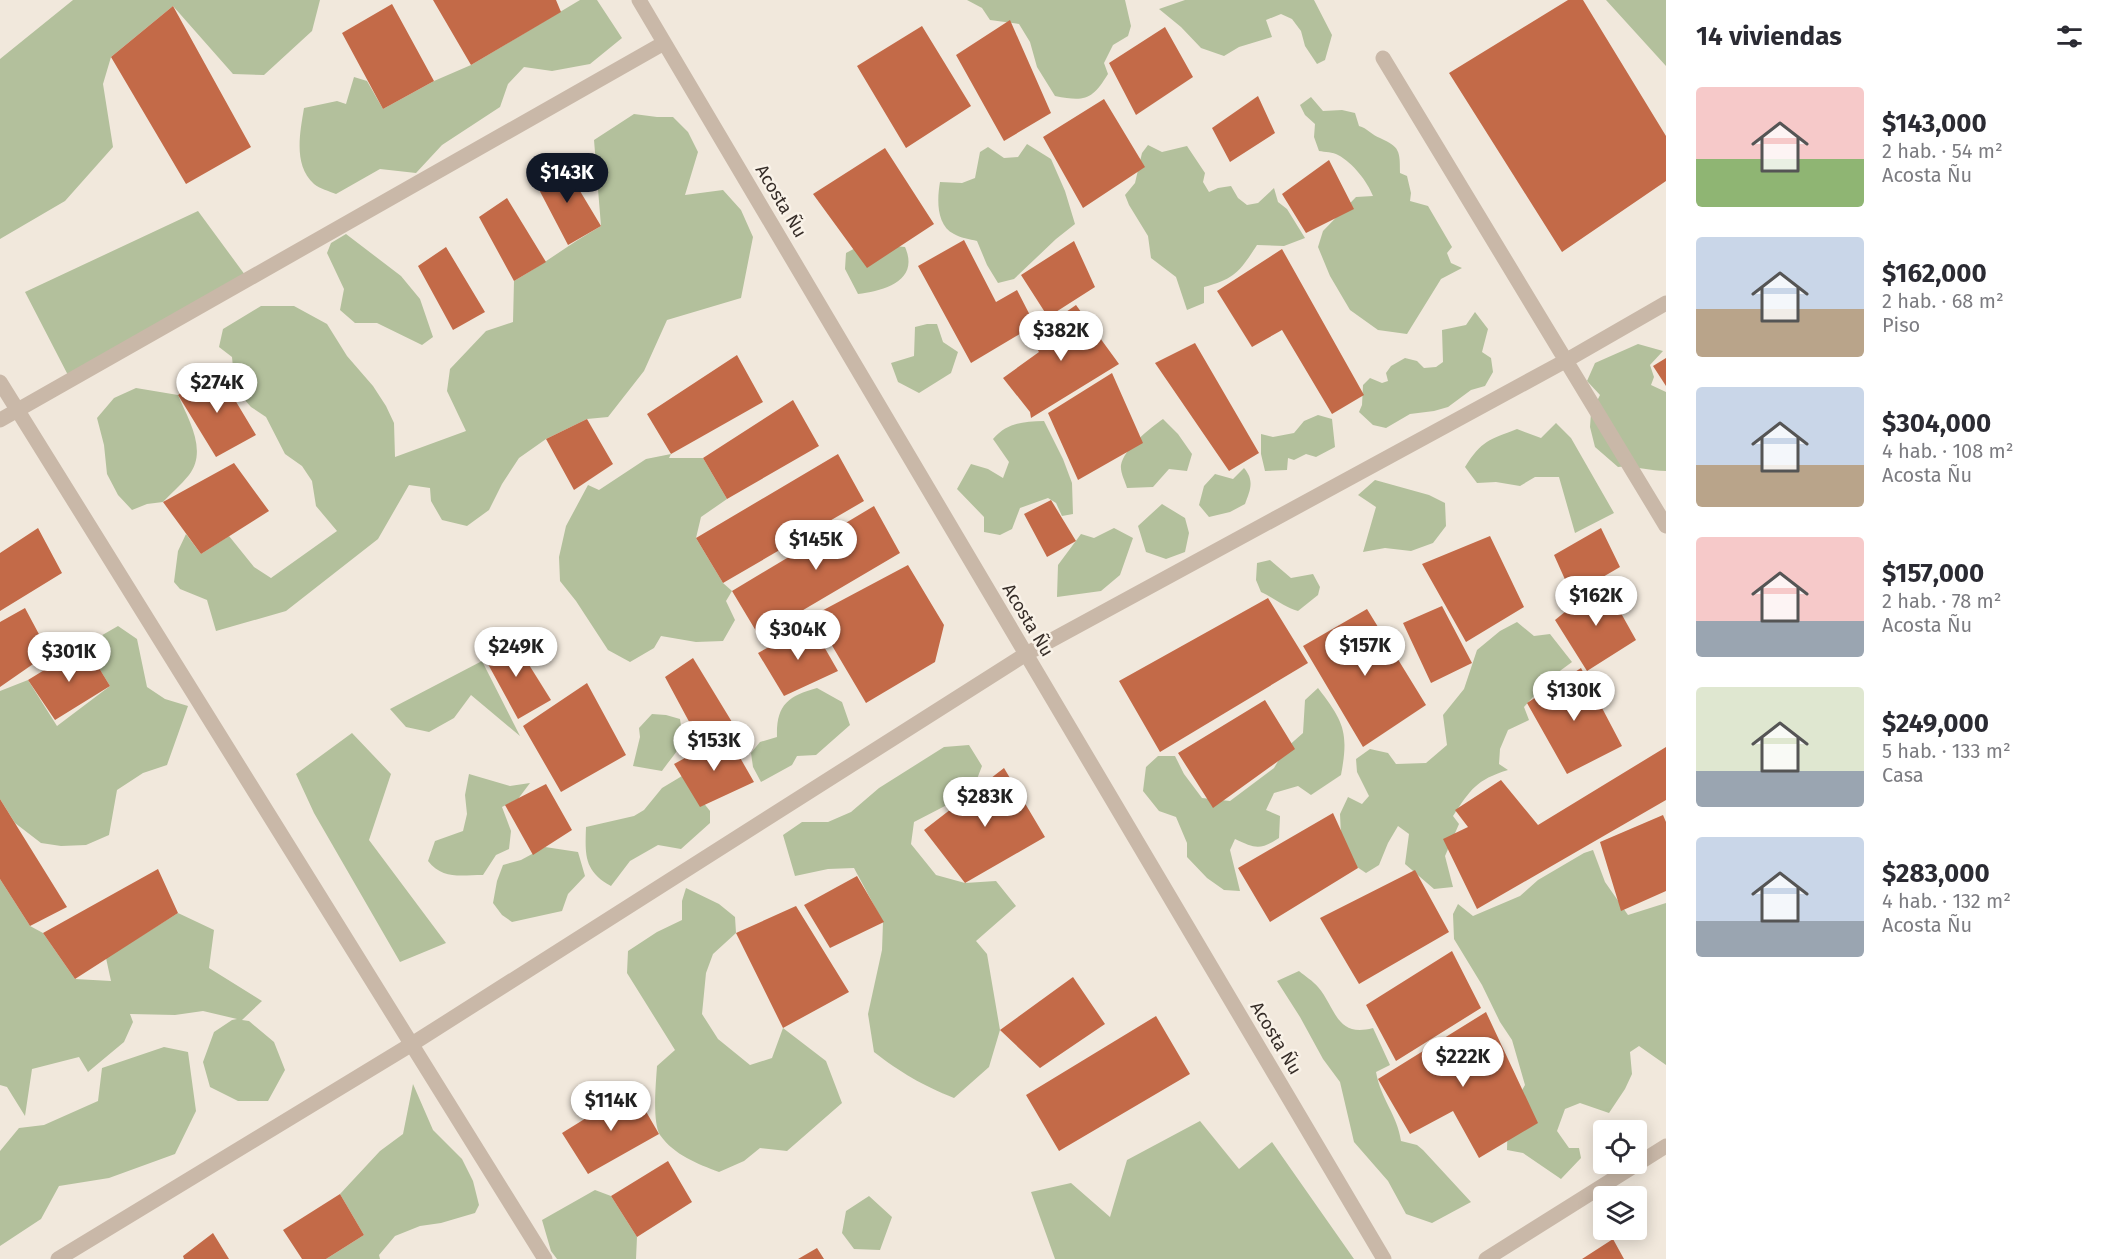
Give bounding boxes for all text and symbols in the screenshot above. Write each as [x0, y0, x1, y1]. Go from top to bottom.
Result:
icon: filters [2053, 20, 2086, 53]
text: 14 viviendas [1696, 21, 1842, 52]
text: $143,000 [1882, 108, 1987, 139]
icon: home [1744, 111, 1816, 183]
text: 2 hab. · 54 m² [1882, 139, 2003, 163]
pin: $143K [525, 153, 609, 204]
text: $143K [540, 160, 594, 184]
street label: Acosta Ñu [751, 160, 812, 241]
text: Acosta Ñu [1882, 163, 1972, 187]
text: $162,000 [1882, 258, 1987, 289]
icon: home [1744, 261, 1816, 333]
text: 2 hab. · 68 m² [1882, 289, 2004, 313]
pin: $382K [1019, 311, 1103, 362]
text: Piso [1882, 313, 1920, 337]
text: $382K [1033, 318, 1089, 342]
pin: $274K [175, 363, 259, 414]
text: $274K [190, 370, 244, 394]
text: $304,000 [1882, 408, 1991, 439]
icon: home [1744, 411, 1816, 483]
text: 4 hab. · 108 m² [1882, 439, 2014, 463]
text: Acosta Ñu [1882, 463, 1972, 487]
pin: $145K [774, 520, 858, 571]
text: $145K [789, 527, 843, 551]
text: $157,000 [1882, 558, 1984, 589]
icon: home [1744, 561, 1816, 633]
pin: $162K [1554, 576, 1638, 627]
street label: Acosta Ñu [998, 579, 1059, 660]
text: $162K [1569, 583, 1623, 607]
text: 2 hab. · 78 m² [1882, 589, 2002, 613]
pin: $304K [756, 610, 840, 661]
text: Acosta Ñu [1882, 613, 1972, 637]
text: $304K [769, 617, 827, 641]
pin: $157K [1323, 626, 1407, 677]
pin: $249K [474, 627, 558, 678]
pin: $301K [27, 632, 111, 683]
text: $157K [1339, 633, 1391, 657]
text: $249K [488, 634, 544, 658]
text: $301K [42, 639, 96, 663]
pin: $130K [1532, 671, 1616, 722]
text: $130K [1547, 678, 1601, 702]
text: $249,000 [1882, 708, 1989, 739]
icon: home [1744, 711, 1816, 783]
pin: $153K [672, 721, 756, 772]
text: $153K [687, 728, 741, 752]
text: 5 hab. · 133 m² [1882, 739, 2011, 763]
text: Casa [1882, 763, 1924, 787]
pin: $283K [943, 777, 1027, 828]
text: $283K [957, 784, 1013, 808]
text: $283,000 [1882, 858, 1990, 889]
icon: home [1744, 861, 1816, 933]
text: 4 hab. · 132 m² [1882, 889, 2011, 913]
text: Acosta Ñu [1882, 913, 1972, 937]
street label: Acosta Ñu [1246, 997, 1307, 1078]
pin: $222K [1421, 1037, 1505, 1088]
text: $222K [1436, 1044, 1490, 1068]
pin: $114K [569, 1081, 653, 1132]
text: $114K [585, 1088, 637, 1112]
map controls [1593, 1120, 1647, 1240]
button: locate [1593, 1120, 1647, 1174]
button: layers [1593, 1186, 1647, 1240]

